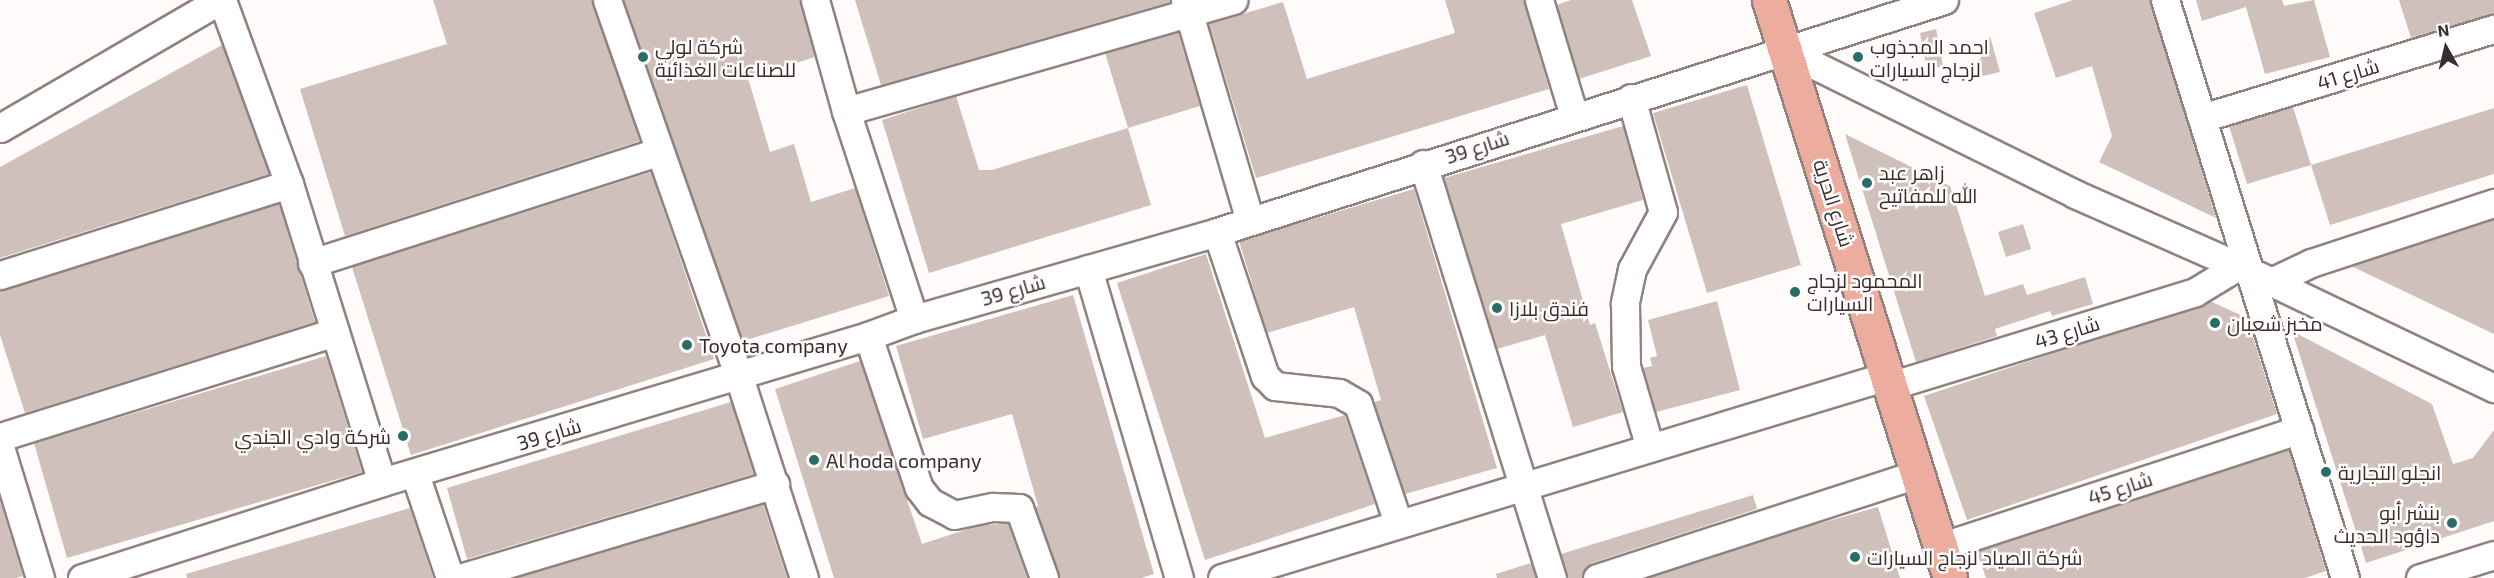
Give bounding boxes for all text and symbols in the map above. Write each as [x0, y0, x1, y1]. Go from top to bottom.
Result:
north arrow [2416, 18, 2476, 78]
text: N [2436, 19, 2450, 40]
place label: شركة لولي للصناعات الغذائية [655, 34, 796, 81]
place label: احمد المجذوب لزجاج السيارات [1870, 34, 1989, 81]
marker: شركة لولي للصناعات الغذائية [636, 50, 650, 64]
marker: احمد المجذوب لزجاج السيارات [1851, 50, 1865, 64]
street label: شارع 41 [2314, 53, 2382, 95]
street label: شارع 39 [1442, 125, 1512, 169]
street label: شارع الحرية [1809, 156, 1859, 250]
place label: زاهر عبد الله للمفاتيح [1879, 160, 1978, 207]
marker: زاهر عبد الله للمفاتيح [1860, 176, 1874, 190]
place label: المحمود لزجاج السيارات [1807, 268, 1923, 315]
street label: شارع 39 [978, 269, 1048, 311]
marker: المحمود لزجاج السيارات [1788, 285, 1802, 299]
place label: فندق بلازا [1509, 296, 1589, 320]
marker: فندق بلازا [1490, 301, 1504, 315]
street label: شارع 43 [2032, 311, 2102, 353]
place label: مخبز شعبان [2227, 311, 2323, 335]
marker: مخبز شعبان [2208, 316, 2222, 330]
place label: Toyota company [699, 333, 848, 357]
marker: Toyota company [680, 338, 694, 352]
street label: شارع 39 [514, 413, 584, 455]
place label: شركة وادي الجندي [235, 424, 391, 448]
marker: شركة وادي الجندي [396, 429, 410, 443]
place label: Al hoda company [826, 448, 982, 472]
marker: Al hoda company [807, 453, 821, 467]
place label: انجلو التجارية [2338, 460, 2441, 484]
marker: انجلو التجارية [2319, 465, 2333, 479]
street label: شارع 45 [2085, 466, 2155, 510]
place label: بنشر أبو داؤود الحديث [2334, 500, 2440, 547]
marker: بنشر أبو داؤود الحديث [2445, 516, 2459, 530]
place label: شركة الصياد لزجاج السيارات [1867, 545, 2082, 569]
marker: شركة الصياد لزجاج السيارات [1848, 550, 1862, 564]

